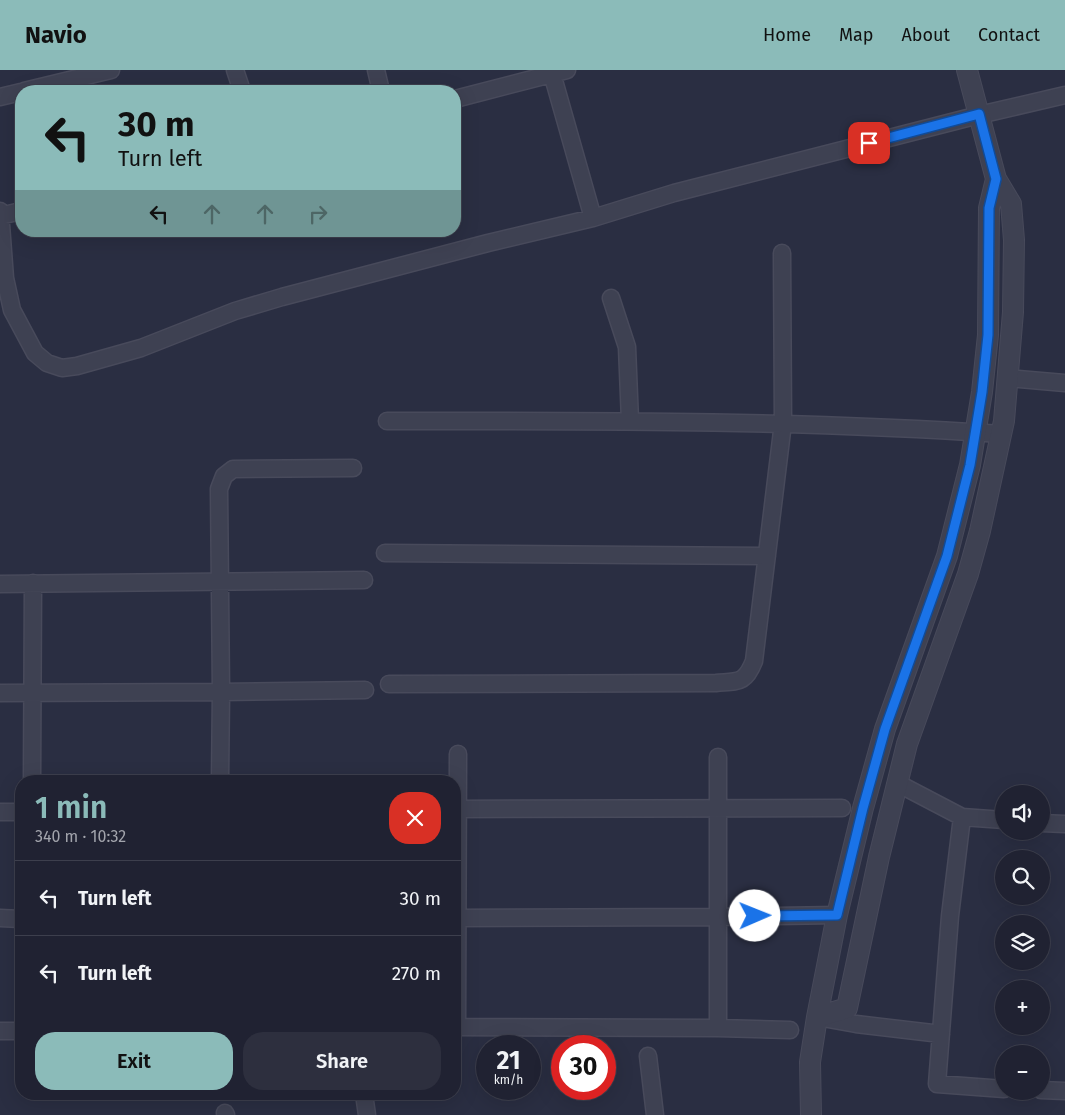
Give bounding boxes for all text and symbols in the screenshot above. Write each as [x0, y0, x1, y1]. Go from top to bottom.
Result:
text: Navio [25, 21, 87, 49]
text: Home [763, 24, 811, 46]
text: Map [839, 24, 873, 46]
text: About [901, 24, 950, 46]
text: Contact [978, 24, 1040, 46]
text: 30 m [118, 103, 195, 145]
icon: left [35, 105, 100, 170]
pin [848, 122, 890, 164]
icon: arrive [855, 129, 883, 157]
text: Turn left [118, 145, 202, 172]
icon: left [145, 200, 173, 228]
icon: ahead [198, 200, 226, 228]
icon: ahead [251, 200, 279, 228]
icon: right [304, 200, 332, 228]
map controls [995, 785, 1050, 1100]
button: sound [995, 785, 1050, 840]
text: 1 min [35, 790, 107, 826]
button: close [389, 792, 441, 844]
text: 340 m · 10:32 [35, 827, 126, 846]
button: search [995, 850, 1050, 905]
icon: left [35, 884, 63, 912]
text: Turn left [78, 887, 152, 910]
text: 30 m [400, 887, 441, 910]
position arrow [728, 889, 780, 941]
button: layers [995, 915, 1050, 970]
icon: left [35, 959, 63, 987]
text: Turn left [78, 962, 152, 985]
text: 270 m [392, 962, 441, 985]
button: + [995, 980, 1050, 1035]
button: Exit [35, 1032, 233, 1090]
button: Share [243, 1032, 441, 1090]
speed limit sign: 30 [551, 1035, 616, 1100]
button: − [995, 1045, 1050, 1100]
text: 21 [497, 1046, 520, 1076]
text: km/h [494, 1073, 523, 1087]

